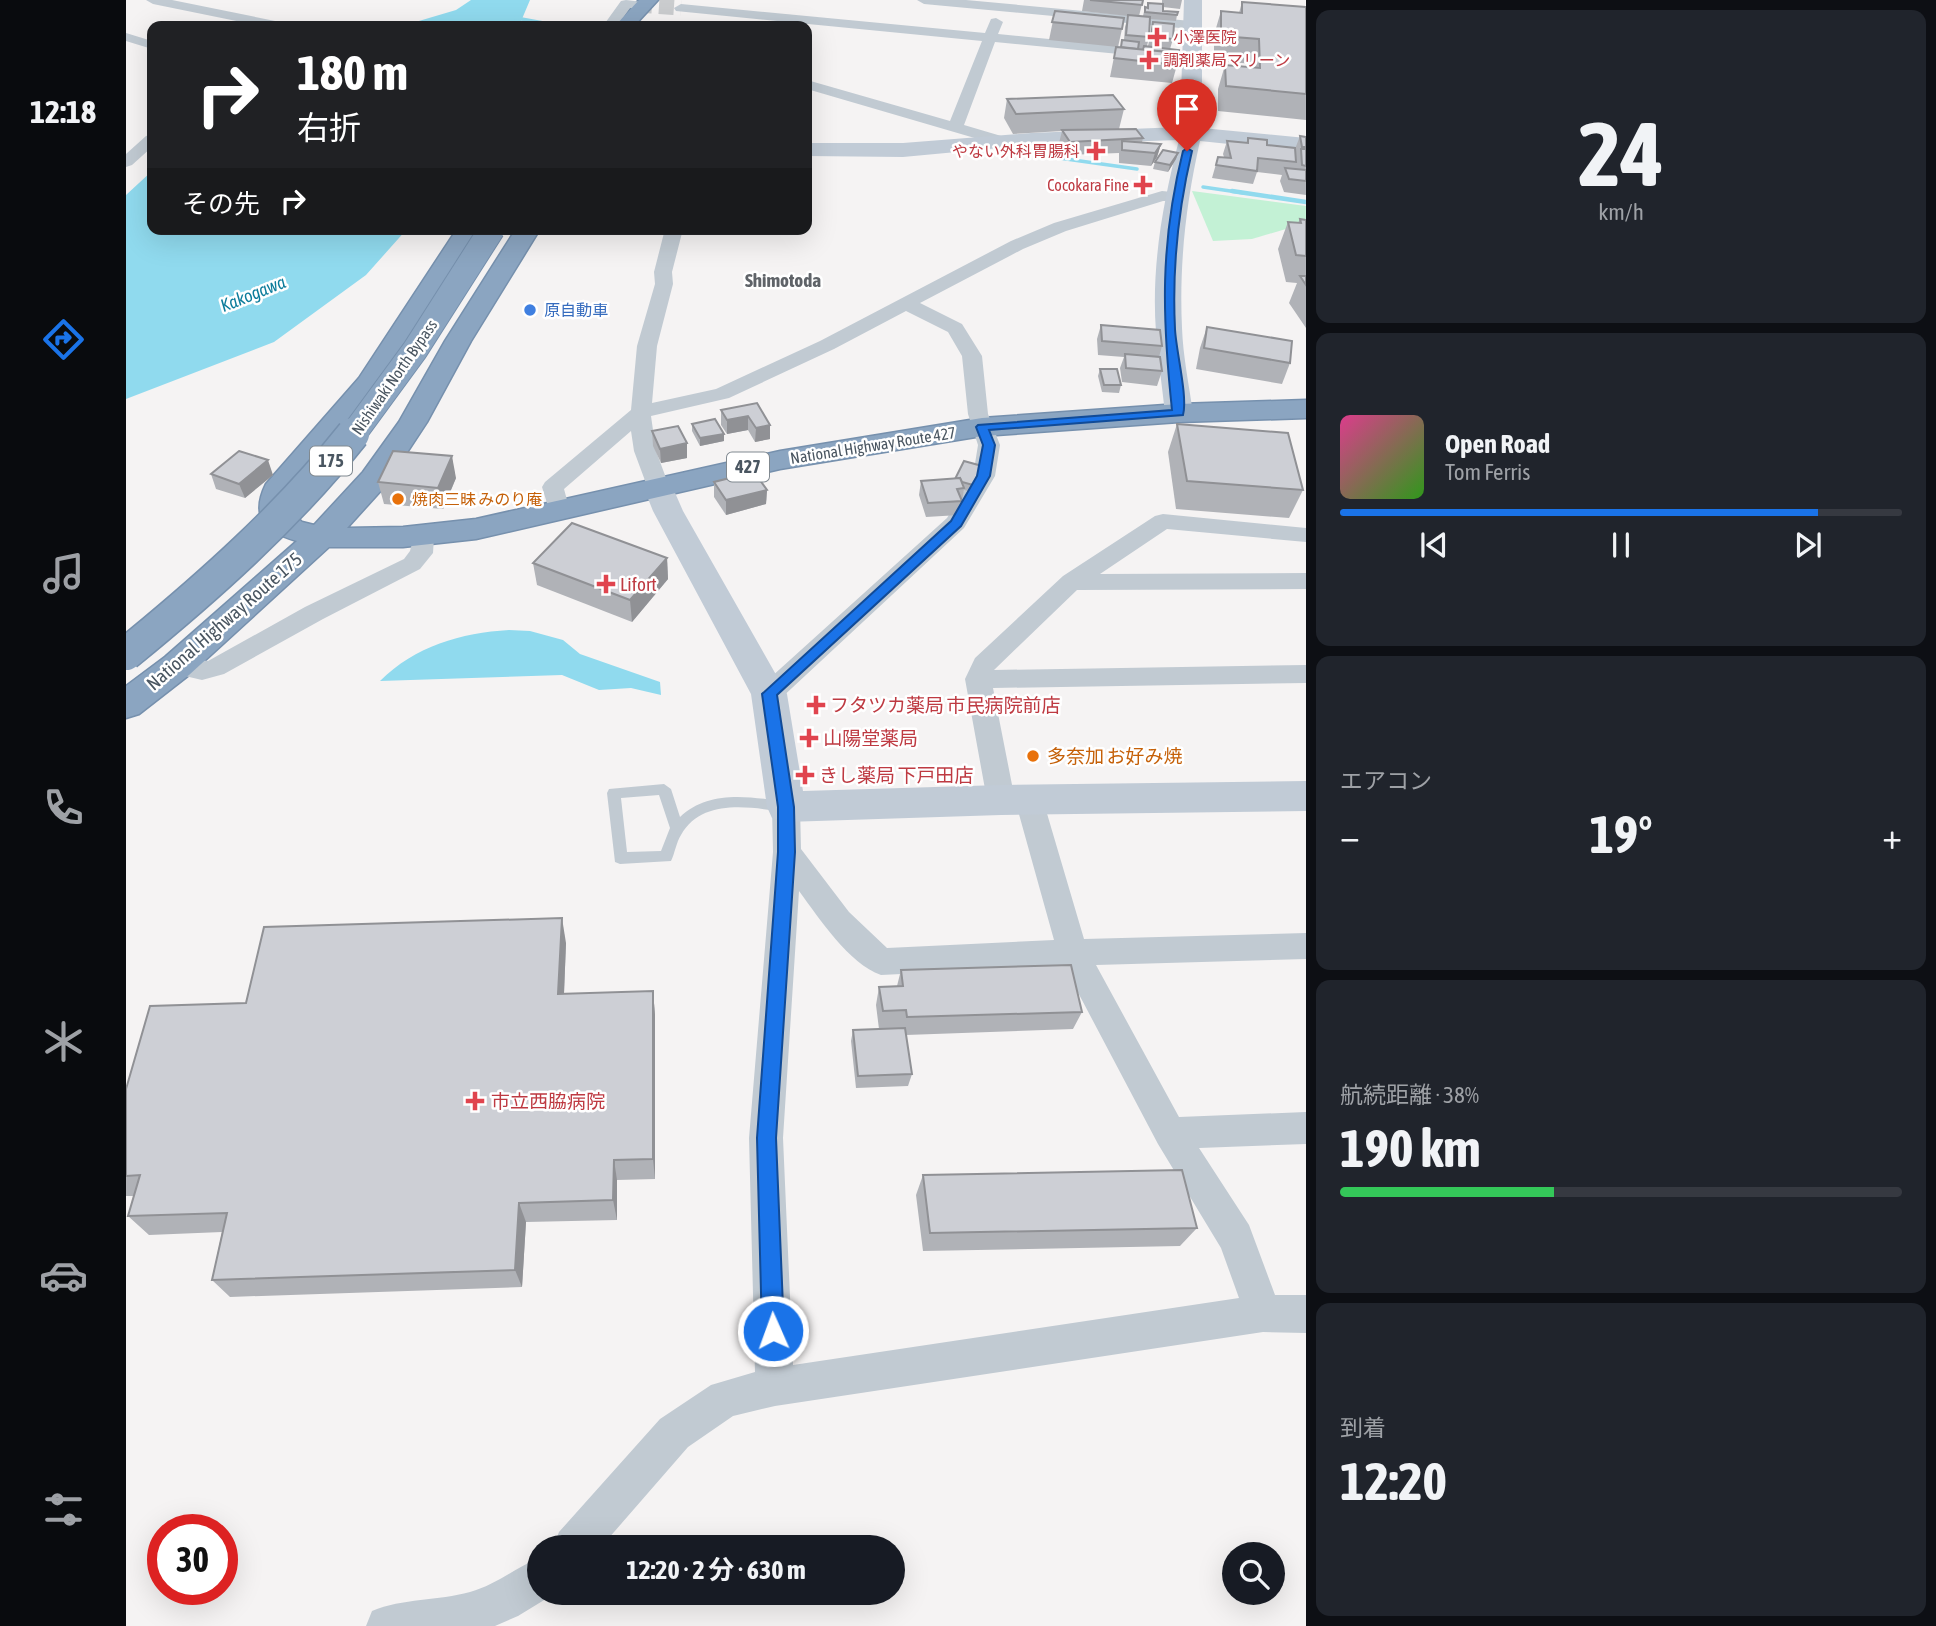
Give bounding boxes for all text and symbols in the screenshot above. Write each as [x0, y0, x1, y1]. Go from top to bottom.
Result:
marker: 小澤医院 [1147, 27, 1167, 47]
place label: 小澤医院 [1173, 28, 1237, 46]
text: 180 m [297, 44, 408, 100]
icon: right [182, 49, 273, 140]
place label: 調剤薬局マリーン [1163, 51, 1290, 69]
marker: 調剤薬局マリーン [1141, 52, 1157, 68]
pin [1157, 79, 1217, 151]
icon: arrive [1168, 90, 1206, 128]
text: 12:18 [30, 93, 96, 130]
text: 24 [1578, 101, 1664, 205]
text: 右折 [297, 109, 361, 146]
marker: やない外科胃腸科 [1086, 141, 1106, 161]
place label: やない外科胃腸科 [952, 142, 1080, 160]
place label: Cocokara Fine [1047, 176, 1129, 194]
marker: Cocokara Fine [1135, 177, 1151, 193]
icon: right [274, 182, 312, 220]
text: その先 [182, 189, 260, 219]
text: km/h [1598, 199, 1644, 225]
district label: Shimotoda [745, 269, 821, 291]
water label: Kakogawa [217, 271, 289, 316]
place label: 原自動車 [544, 301, 608, 319]
marker: 原自動車 [522, 302, 538, 318]
icon: directions [39, 315, 88, 364]
street label: Nishiwaki North Bypass [348, 316, 441, 438]
street label: National Highway Route 427 [789, 423, 957, 468]
text: Open Road [1445, 429, 1550, 459]
road number: 175 [310, 447, 352, 476]
road number: 427 [727, 452, 769, 481]
text: Tom Ferris [1445, 459, 1530, 485]
place label: 焼肉三昧 みのり庵 [412, 490, 542, 508]
marker: 焼肉三昧 みのり庵 [390, 491, 406, 507]
icon: previous [1415, 526, 1453, 564]
icon: pause [1602, 526, 1640, 564]
icon: next [1789, 526, 1827, 564]
street label: National Highway Route 175 [142, 548, 306, 694]
icon: music [39, 549, 88, 598]
place label: Lifort [620, 573, 657, 595]
marker: Lifort [598, 576, 614, 592]
place label: フタツカ薬局 市民病院前店 [830, 694, 1061, 716]
marker: フタツカ薬局 市民病院前店 [808, 697, 824, 713]
place label: 山陽堂薬局 [823, 727, 918, 749]
marker: 山陽堂薬局 [801, 730, 817, 746]
place label: 多奈加 お好み焼 [1047, 745, 1183, 767]
marker: 多奈加 お好み焼 [1025, 748, 1041, 764]
place label: きし薬局 下戸田店 [819, 764, 974, 786]
marker: きし薬局 下戸田店 [797, 767, 813, 783]
text: エアコン [1340, 768, 1432, 794]
icon: phone [39, 783, 88, 832]
text: 19° [1589, 804, 1653, 864]
text: − [1340, 814, 1360, 857]
text: + [1882, 814, 1902, 857]
icon: climate [39, 1017, 88, 1066]
text: 航続距離 · 38% [1340, 1082, 1479, 1108]
place label: 市立西脇病院 [491, 1090, 605, 1112]
marker: 市立西脇病院 [465, 1091, 485, 1111]
text: 190 km [1340, 1118, 1481, 1178]
icon: car [39, 1251, 88, 1300]
position arrow [736, 1294, 810, 1368]
text: 到着 [1340, 1415, 1386, 1441]
text: 12:20 [1340, 1451, 1447, 1511]
icon: filters [39, 1485, 88, 1534]
speed limit sign: 30 [147, 1514, 238, 1605]
map controls [1222, 1542, 1285, 1605]
button: search [1222, 1542, 1285, 1605]
text: 12:20 · 2 分 · 630 m [626, 1555, 806, 1585]

